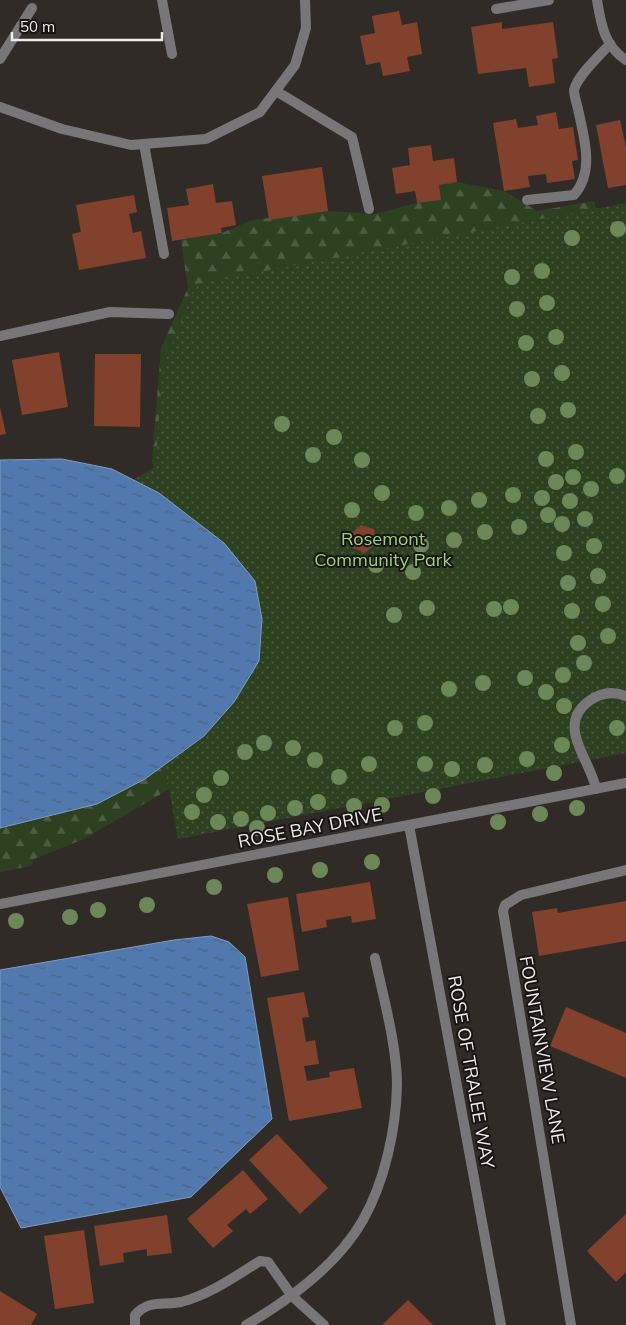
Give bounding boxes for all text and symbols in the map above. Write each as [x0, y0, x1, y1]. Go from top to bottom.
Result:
scale bar [12, 10, 162, 42]
text: 50 m [20, 17, 55, 36]
park label: Rosemont Community Park [314, 527, 452, 571]
street label: ROSE BAY DRIVE [236, 802, 384, 853]
street label: FOUNTAINVIEW LANE [515, 954, 570, 1146]
street label: ROSE OF TRALEE WAY [443, 974, 500, 1171]

